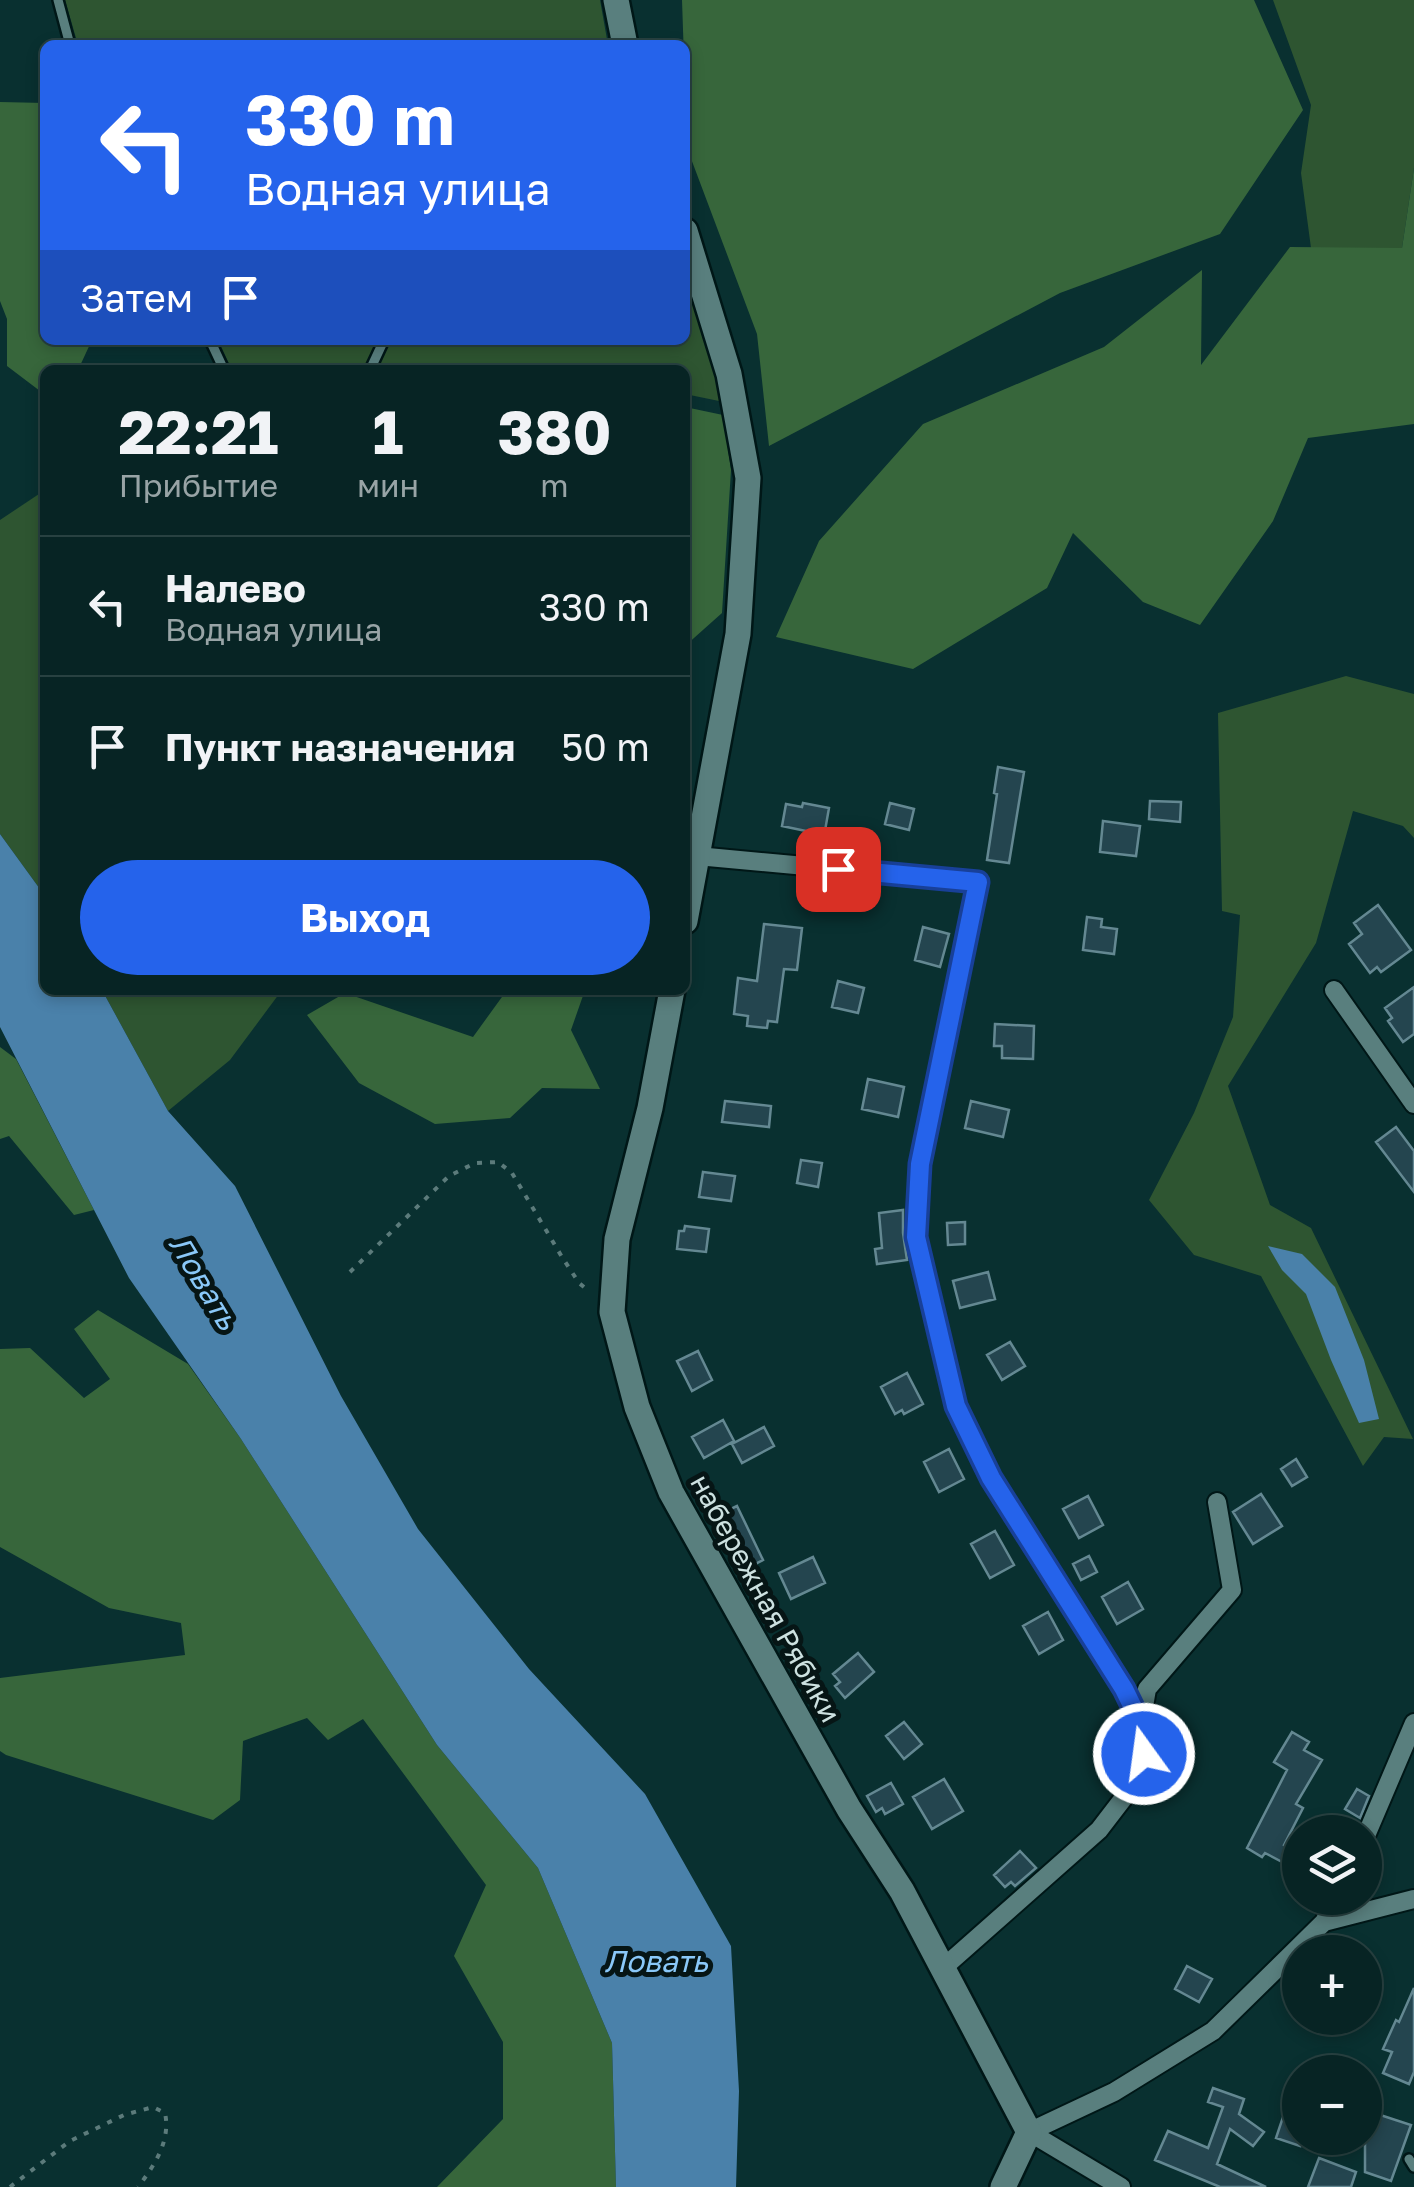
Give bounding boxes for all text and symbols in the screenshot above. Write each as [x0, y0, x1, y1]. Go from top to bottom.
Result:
text: 330 m [245, 76, 455, 160]
icon: left [80, 80, 210, 210]
text: Водная улица [245, 161, 551, 215]
icon: arrive [213, 270, 268, 325]
text: Затем [80, 275, 193, 320]
text: 22:21 [119, 395, 278, 467]
text: 1 [373, 395, 403, 467]
text: 380 [498, 395, 612, 467]
text: Прибытие [119, 466, 278, 504]
text: мин [357, 466, 419, 504]
text: m [540, 466, 569, 504]
text: Налево [165, 565, 306, 610]
icon: left [80, 579, 135, 634]
text: 330 m [539, 584, 650, 629]
text: Водная улица [165, 610, 382, 648]
icon: arrive [80, 719, 135, 774]
text: Пункт назначения [165, 724, 515, 769]
text: 50 m [561, 724, 650, 769]
pin [796, 827, 881, 912]
icon: arrive [811, 842, 866, 897]
button: Выход [80, 860, 650, 975]
water label: Ловать [162, 1228, 247, 1337]
street label: набережная Рябики [684, 1468, 848, 1728]
position arrow [1092, 1702, 1196, 1806]
map controls [1282, 1815, 1382, 2155]
button: layers [1282, 1815, 1382, 1915]
button: + [1282, 1935, 1382, 2035]
water label: Ловать [604, 1943, 709, 1979]
button: − [1282, 2055, 1382, 2155]

